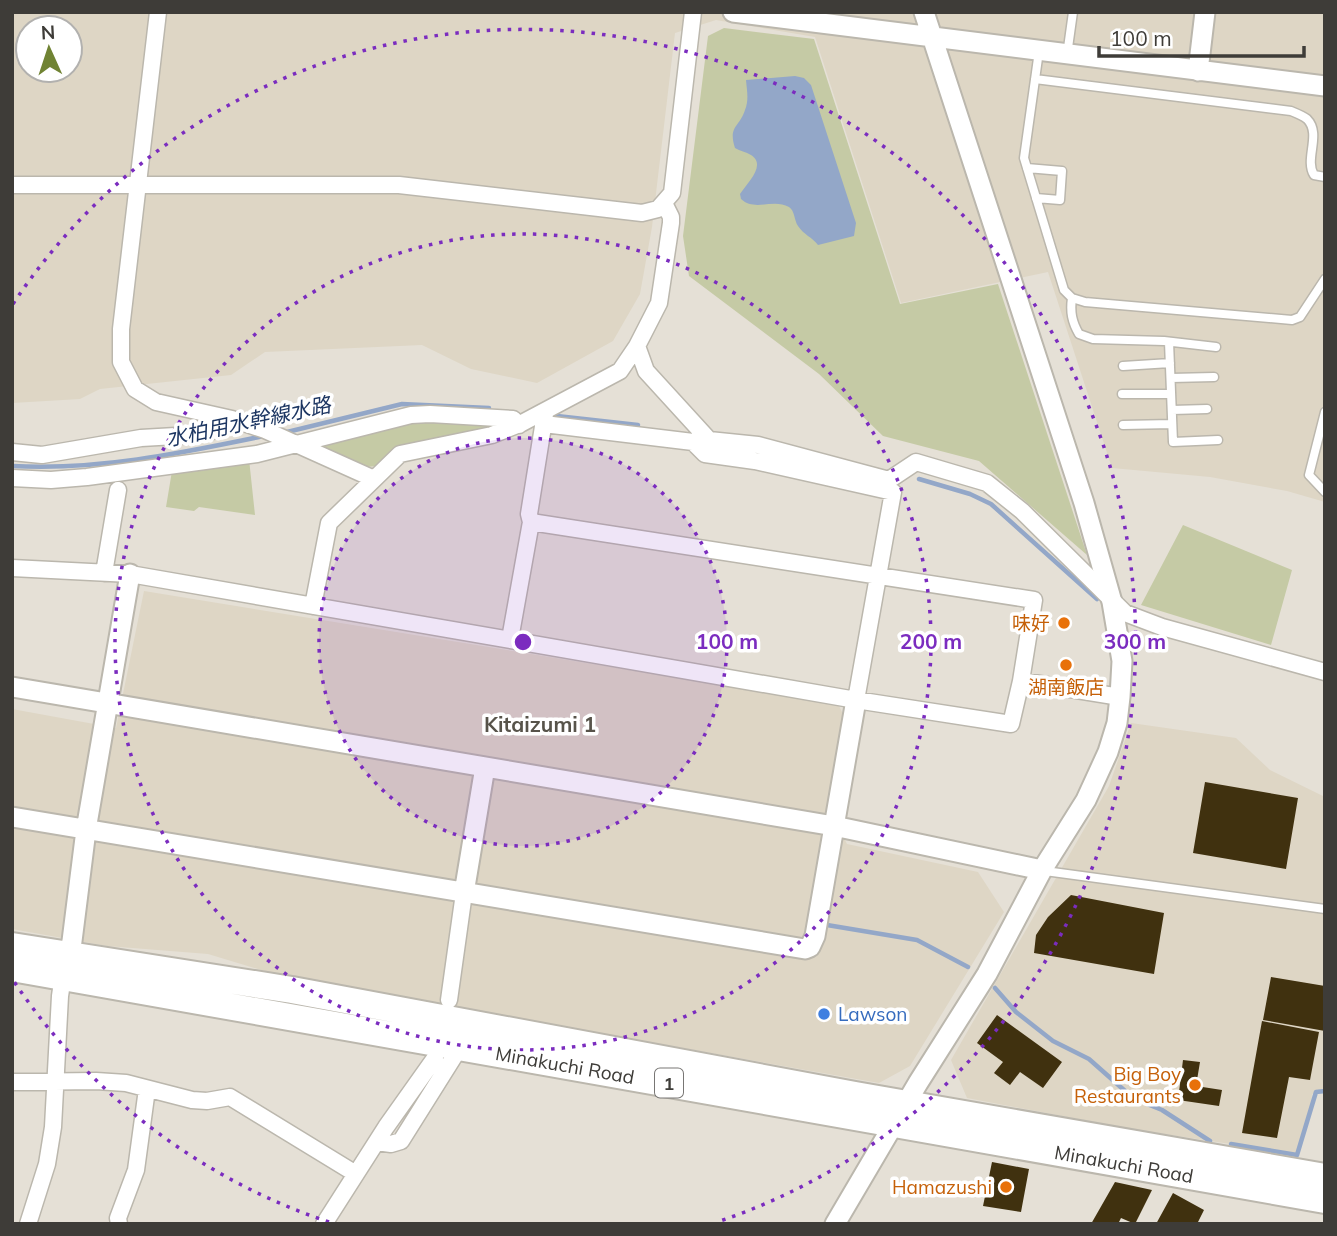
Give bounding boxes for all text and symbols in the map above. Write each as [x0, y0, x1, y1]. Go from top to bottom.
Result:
north arrow [14, 14, 84, 84]
scale bar [1099, 14, 1304, 58]
text: N [40, 20, 56, 44]
text: 100 m [1110, 25, 1172, 51]
water label: 水柏用水幹線水路 [163, 390, 335, 451]
place label: 味好 [1012, 611, 1050, 635]
marker: 味好 [1056, 615, 1072, 631]
text: 100 m [696, 628, 758, 654]
text: 200 m [900, 628, 962, 654]
text: 300 m [1104, 628, 1166, 654]
centre of rings [511, 630, 535, 654]
marker: 湖南飯店 [1058, 657, 1074, 673]
place label: 湖南飯店 [1028, 675, 1104, 699]
district label: Kitaizumi 1 [484, 711, 596, 737]
place label: Lawson [838, 1002, 907, 1026]
marker: Lawson [816, 1006, 832, 1022]
street label: Minakuchi Road [494, 1041, 636, 1089]
place label: Big Boy Restaurants [1074, 1062, 1181, 1108]
road number: 1 [655, 1068, 683, 1098]
marker: Big Boy Restaurants [1187, 1077, 1203, 1093]
street label: Minakuchi Road [1053, 1140, 1195, 1188]
place label: Hamazushi [892, 1175, 992, 1199]
marker: Hamazushi [998, 1179, 1014, 1195]

